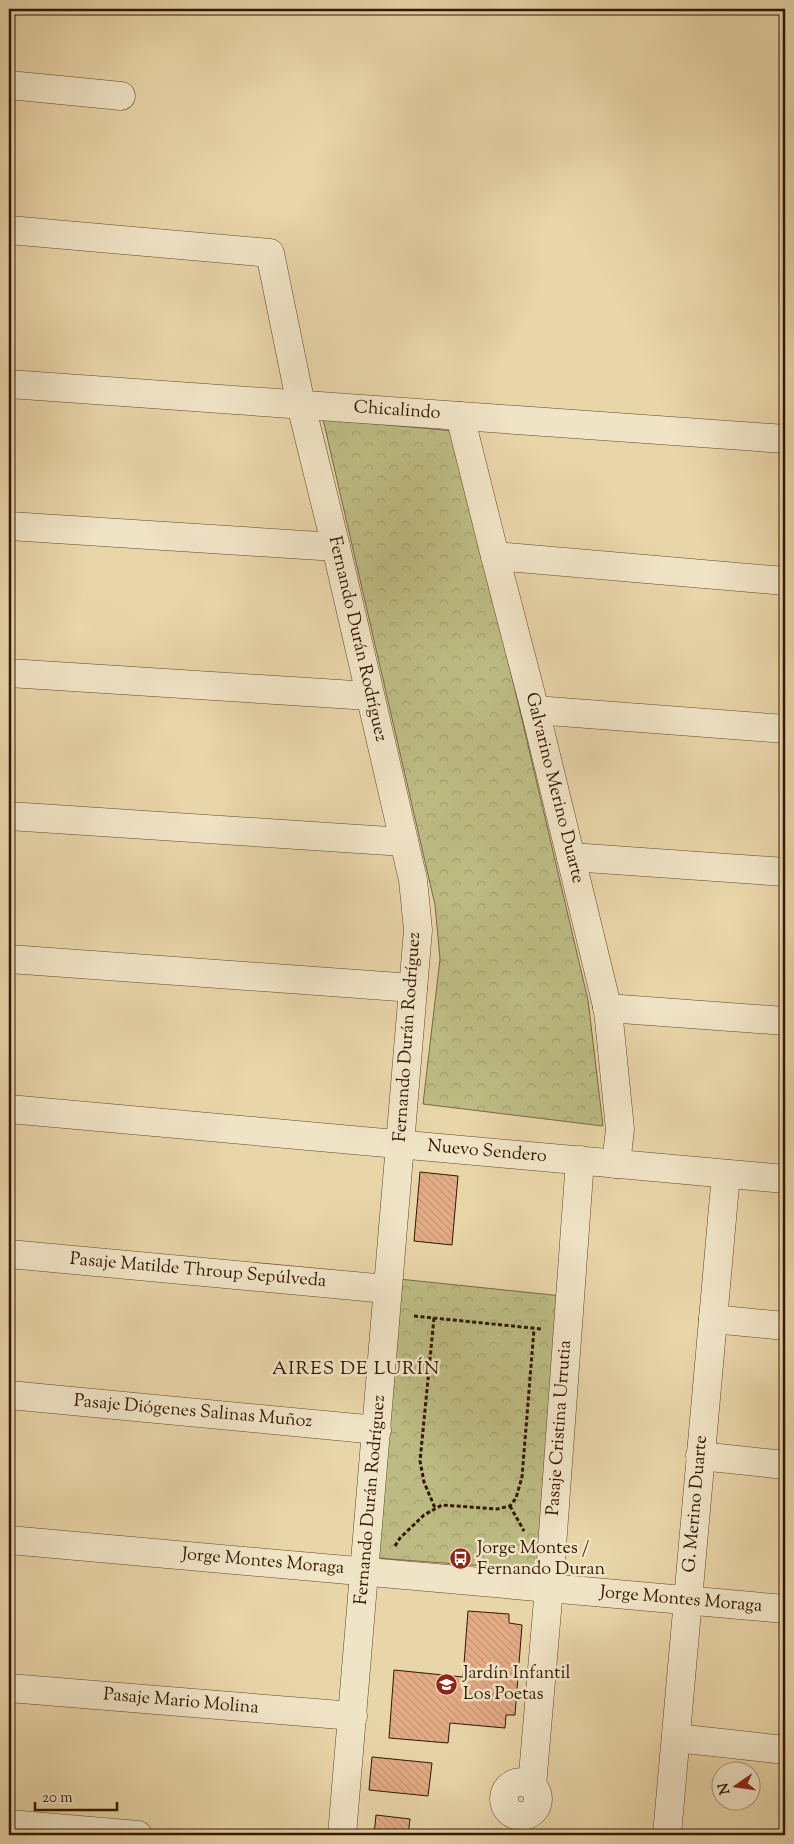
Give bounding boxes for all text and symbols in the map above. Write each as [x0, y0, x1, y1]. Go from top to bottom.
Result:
street label: Chicalindo [353, 395, 441, 427]
street label: Fernando Durán Rodríguez [321, 534, 393, 745]
street label: Galvarino Merino Duarte [518, 690, 590, 886]
street label: Fernando Durán Rodríguez [388, 931, 428, 1143]
street label: Nuevo Sendero [426, 1134, 548, 1170]
street label: Pasaje Matilde Throup Sepúlveda [69, 1247, 327, 1295]
street label: Pasaje Cristina Urrutia [541, 1339, 579, 1517]
district label: AIRES DE LURÍN [272, 1356, 440, 1383]
street label: Pasaje Diógenes Salinas Muñoz [73, 1389, 314, 1435]
street label: Fernando Durán Rodríguez [349, 1394, 393, 1606]
street label: G. Merino Duarte [677, 1434, 715, 1574]
place label: Jorge Montes / Fernando Duran [476, 1536, 606, 1583]
street label: Jorge Montes Moraga [180, 1542, 345, 1582]
bus stop icon: Jorge Montes / Fernando Duran [449, 1547, 473, 1571]
street label: Jorge Montes Moraga [598, 1580, 763, 1620]
place label: Jardín Infantil Los Poetas [462, 1661, 571, 1708]
school or university icon: Jardín Infantil Los Poetas [435, 1672, 459, 1696]
street label: Pasaje Mario Molina [102, 1682, 260, 1722]
north arrow [712, 1762, 762, 1812]
scale bar [35, 1779, 118, 1811]
text: N [714, 1781, 736, 1796]
text: 20 m [42, 1788, 73, 1809]

